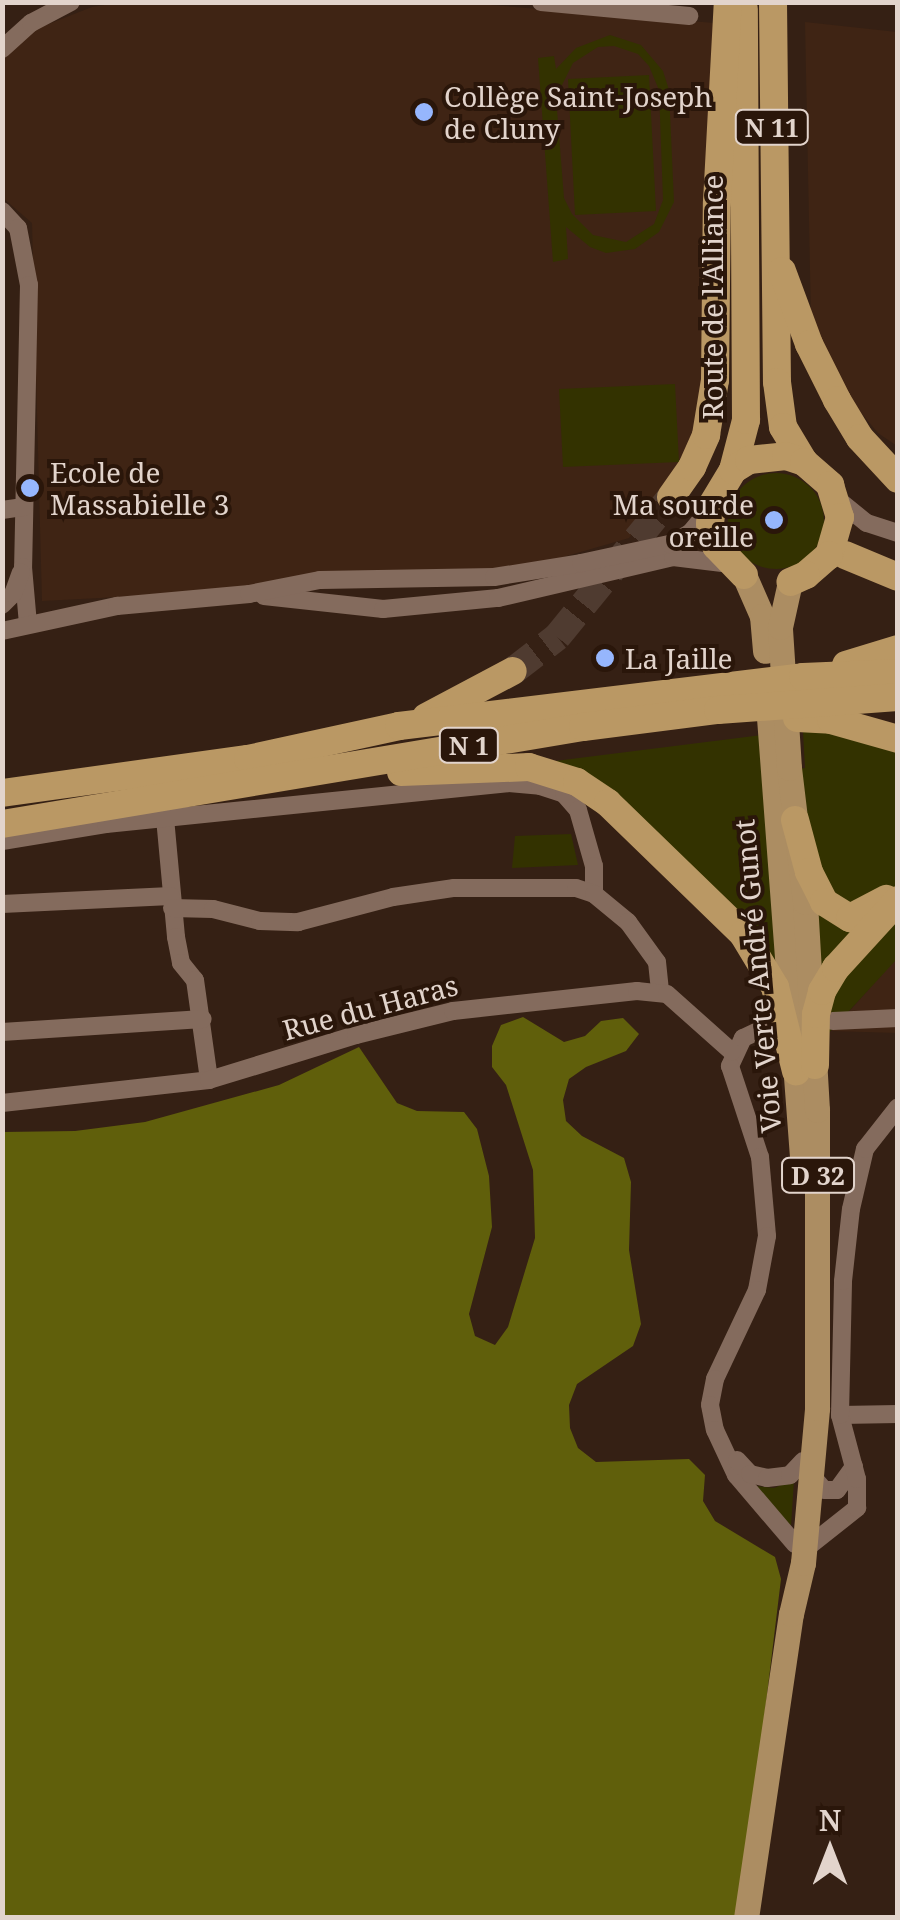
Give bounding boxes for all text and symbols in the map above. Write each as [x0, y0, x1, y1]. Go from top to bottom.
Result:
place label: Collège Saint-Joseph de Cluny [444, 79, 712, 145]
marker: Collège Saint-Joseph de Cluny [413, 101, 435, 123]
road number: N 11 [734, 107, 810, 147]
street label: Route de l'Alliance [695, 174, 729, 420]
place label: Ecole de Massabielle 3 [50, 455, 229, 521]
marker: Ecole de Massabielle 3 [19, 477, 41, 499]
place label: Ma sourde oreille [613, 487, 754, 553]
marker: Ma sourde oreille [763, 509, 785, 531]
place label: La Jaille [625, 641, 733, 675]
marker: La Jaille [594, 647, 616, 669]
road number: N 1 [436, 725, 502, 765]
street label: Voie Verte André Gunot [727, 818, 787, 1134]
street label: Rue du Haras [279, 968, 461, 1046]
road number: D 32 [780, 1155, 856, 1195]
north arrow [780, 1800, 880, 1900]
text: N [819, 1801, 841, 1839]

